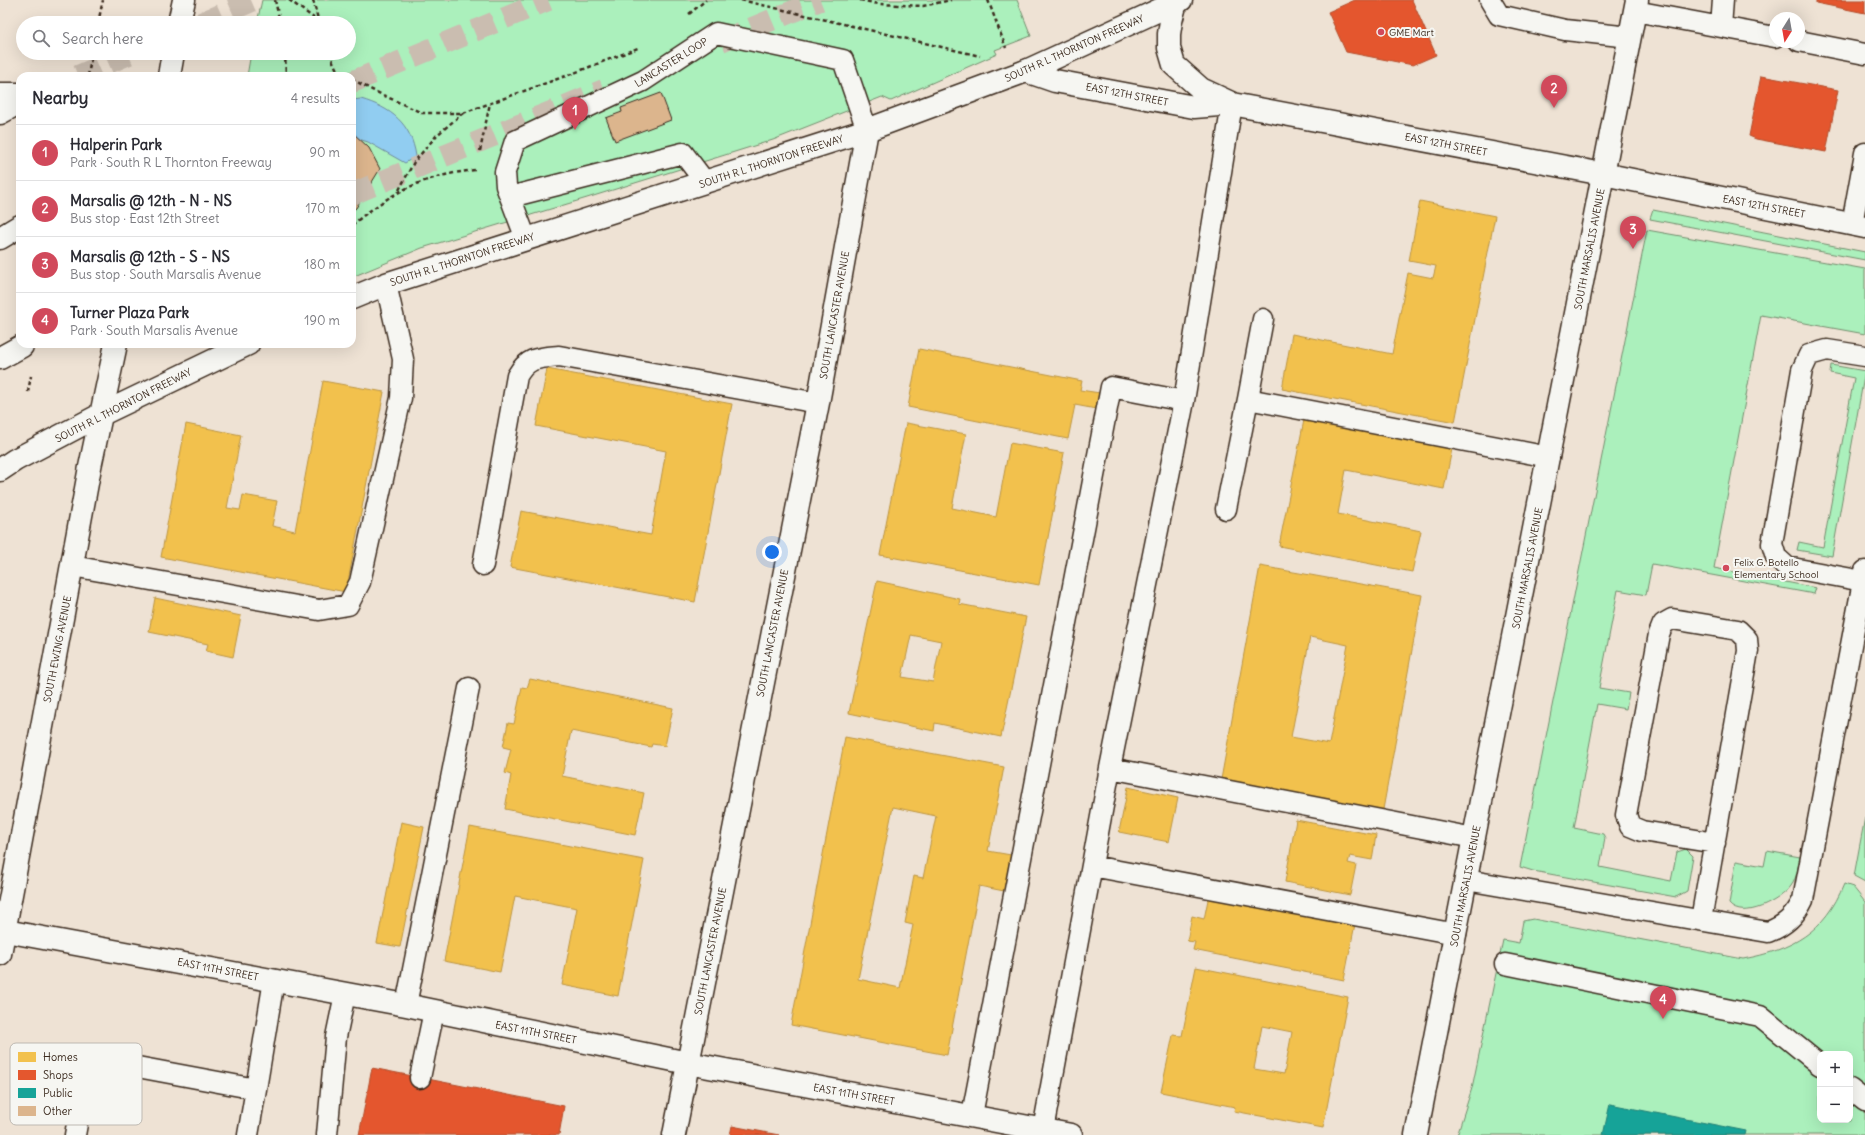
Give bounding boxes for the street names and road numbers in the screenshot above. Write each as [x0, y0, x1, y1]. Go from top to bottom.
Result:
street label: SOUTH R L THORNTON FREEWAY [1003, 12, 1146, 85]
street label: LANCASTER LOOP [632, 35, 710, 90]
street label: EAST 12TH STREET [1085, 80, 1169, 109]
street label: EAST 12TH STREET [1404, 130, 1488, 159]
street label: SOUTH R L THORNTON FREEWAY [697, 132, 845, 191]
street label: SOUTH MARSALIS AVENUE [1571, 187, 1608, 311]
street label: EAST 12TH STREET [1722, 192, 1806, 221]
street label: SOUTH R L THORNTON FREEWAY [388, 230, 536, 289]
street label: SOUTH LANCASTER AVENUE [817, 250, 852, 380]
street label: SOUTH R L THORNTON FREEWAY [53, 365, 194, 446]
street label: SOUTH MARSALIS AVENUE [1509, 506, 1546, 630]
street label: SOUTH LANCASTER AVENUE [754, 568, 791, 698]
street label: SOUTH EWING AVENUE [41, 594, 74, 704]
street label: SOUTH MARSALIS AVENUE [1447, 824, 1484, 948]
street label: SOUTH LANCASTER AVENUE [692, 886, 729, 1016]
street label: EAST 11TH STREET [176, 955, 260, 984]
street label: EAST 11TH STREET [494, 1018, 578, 1047]
street label: EAST 11TH STREET [812, 1081, 896, 1108]

